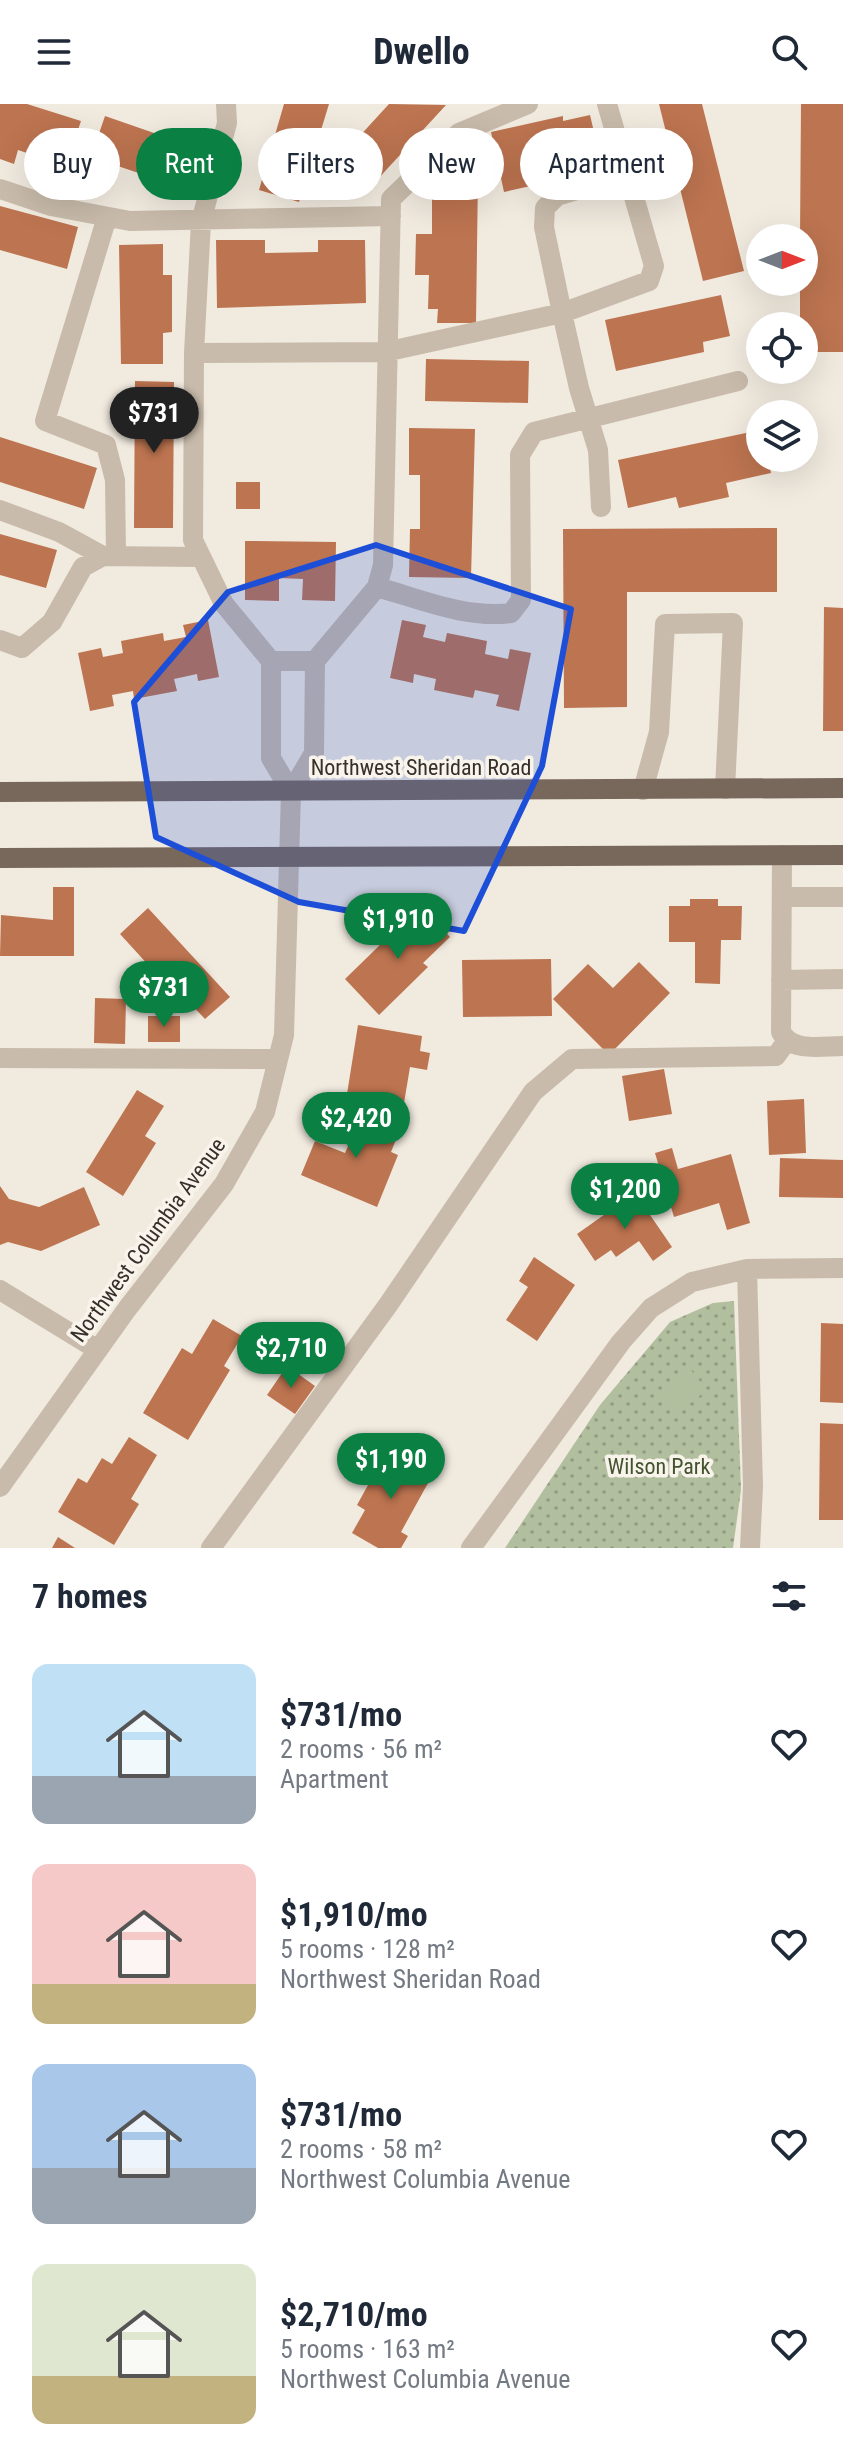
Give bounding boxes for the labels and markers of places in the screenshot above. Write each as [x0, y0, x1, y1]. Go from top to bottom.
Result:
pin: $731 [107, 387, 201, 455]
pin: $1,910 [333, 893, 463, 961]
pin: $731 [117, 961, 211, 1029]
pin: $2,420 [291, 1092, 421, 1160]
pin: $1,200 [560, 1163, 690, 1231]
pin: $2,710 [226, 1322, 356, 1390]
pin: $1,190 [326, 1433, 456, 1501]

